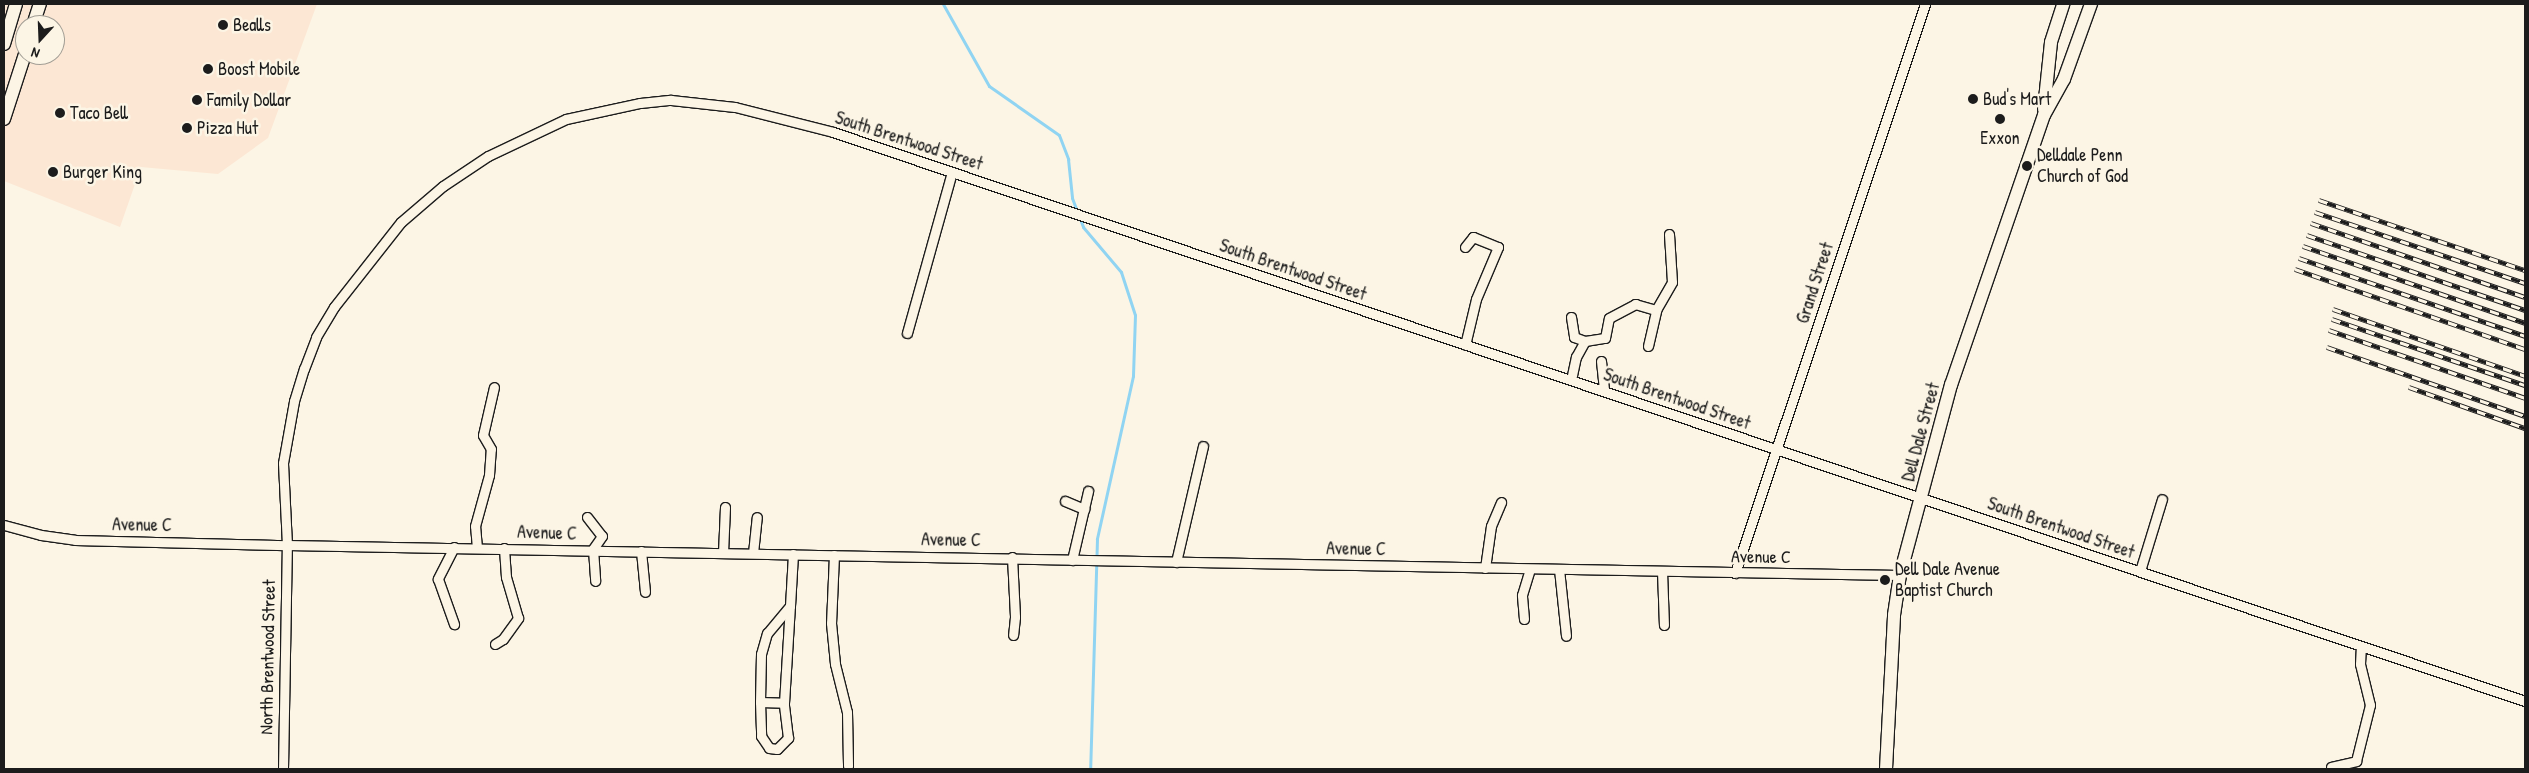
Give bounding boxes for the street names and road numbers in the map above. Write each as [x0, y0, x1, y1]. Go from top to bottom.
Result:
street label: South Brentwood Street [832, 107, 986, 175]
street label: South Brentwood Street [1217, 235, 1369, 305]
street label: Grand Street [1792, 240, 1838, 326]
street label: South Brentwood Street [1601, 364, 1753, 434]
street label: Dell Dale Street [1897, 380, 1945, 484]
street label: South Brentwood Street [1985, 493, 2137, 563]
street label: Avenue C [112, 514, 172, 536]
street label: Avenue C [517, 521, 577, 545]
street label: Avenue C [921, 529, 981, 551]
street label: Avenue C [1326, 538, 1386, 560]
street label: Avenue C [1731, 546, 1791, 568]
street label: North Brentwood Street [256, 579, 280, 735]

